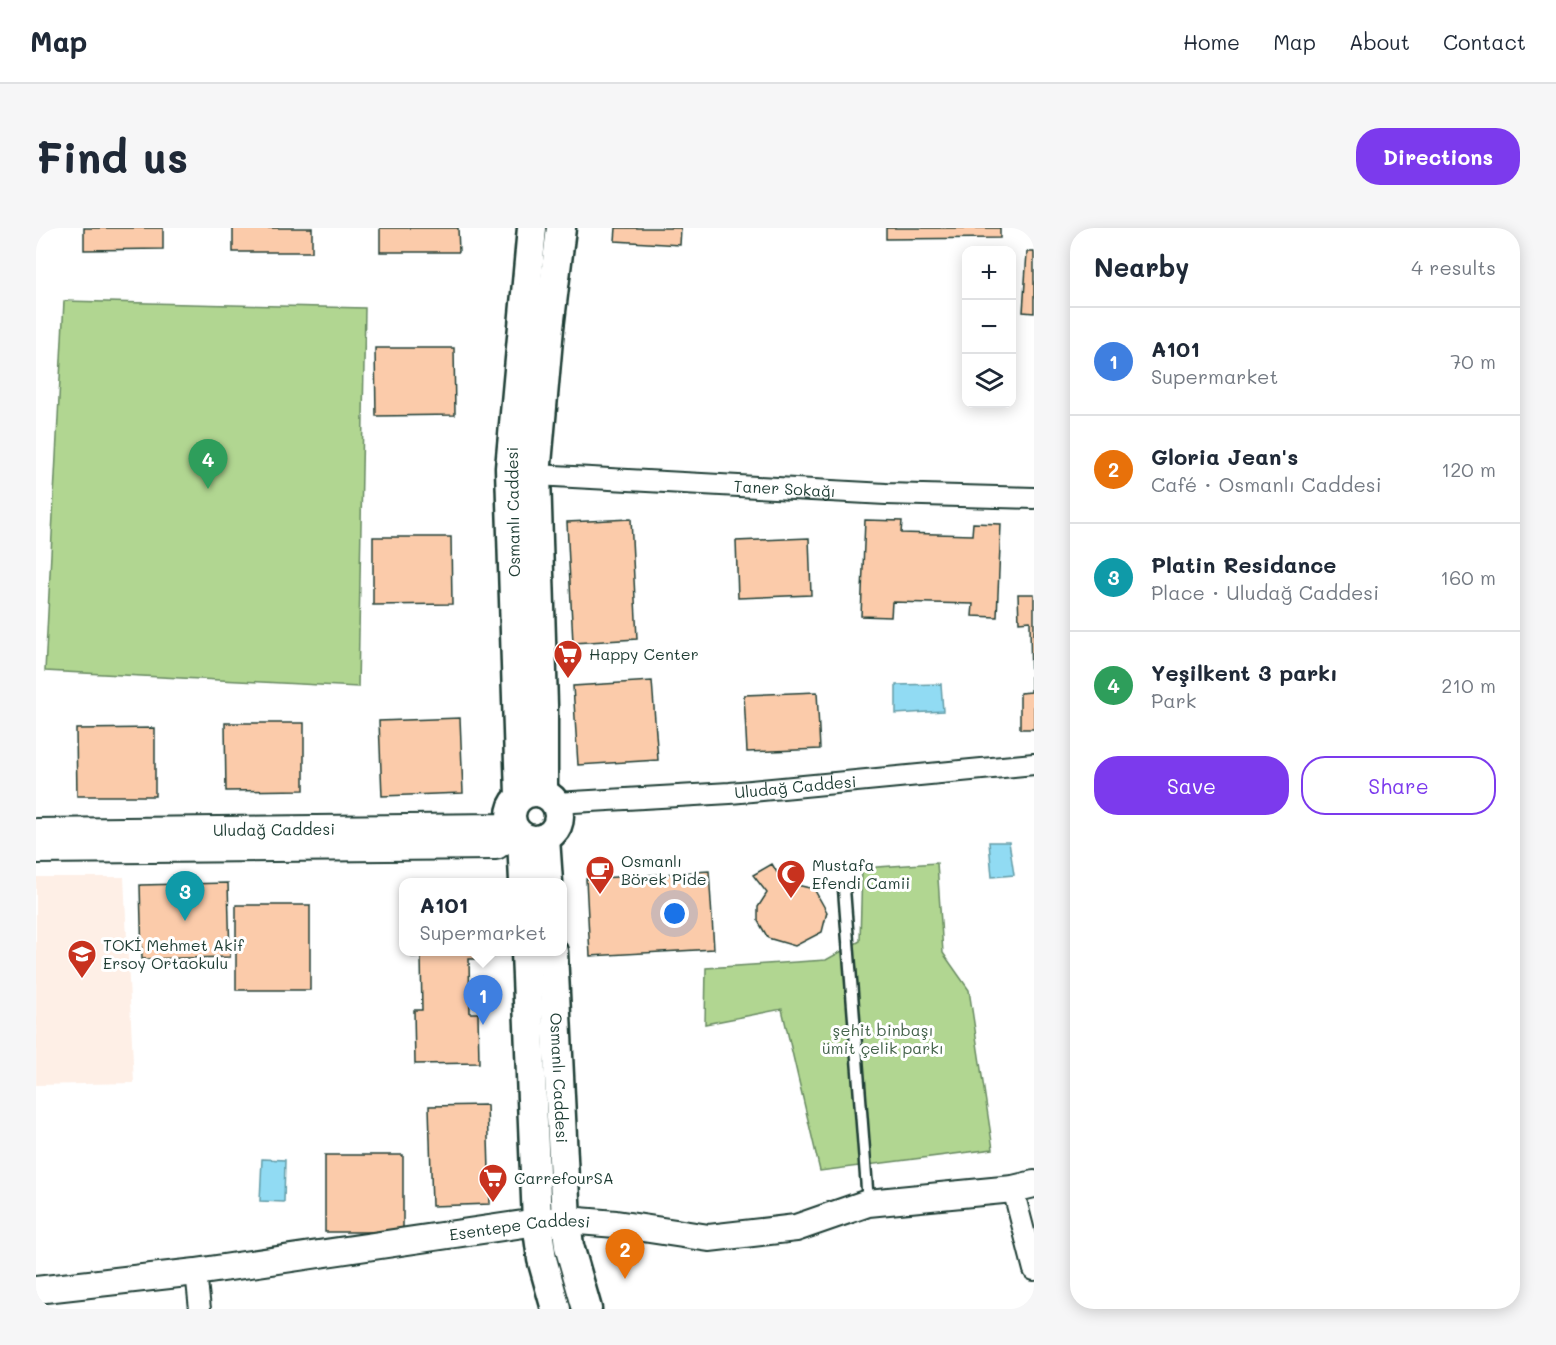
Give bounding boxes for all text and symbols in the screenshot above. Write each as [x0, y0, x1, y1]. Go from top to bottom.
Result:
text: Map [30, 23, 87, 59]
text: Home [1183, 28, 1240, 55]
text: Map [1273, 28, 1316, 55]
text: About [1349, 28, 1410, 55]
text: Contact [1443, 28, 1526, 55]
button: Directions [1356, 128, 1520, 185]
text: Find us [36, 129, 188, 184]
map controls [962, 246, 1016, 408]
button: + [962, 246, 1016, 300]
text: Nearby [1094, 250, 1189, 284]
text: 4 results [1411, 254, 1496, 280]
button: − [962, 300, 1016, 354]
text: A101 [1151, 334, 1200, 363]
text: 1 [1109, 348, 1118, 374]
text: 70 m [1450, 348, 1496, 374]
button: layers [962, 354, 1016, 408]
text: Supermarket [1151, 363, 1278, 389]
pin: 4 [188, 440, 228, 489]
text: Gloria Jean's [1151, 442, 1298, 471]
street label: Osmanlı Caddesi [501, 447, 524, 577]
text: 2 [1108, 456, 1119, 482]
text: 120 m [1441, 456, 1496, 482]
text: Café · Osmanlı Caddesi [1151, 471, 1382, 497]
street label: Taner Sokağı [733, 475, 836, 501]
text: Platin Residance [1151, 550, 1336, 579]
text: 3 [1108, 564, 1120, 590]
text: 160 m [1440, 564, 1496, 590]
text: Place · Uludağ Caddesi [1151, 579, 1379, 605]
supermarket icon: Happy Center [552, 638, 584, 680]
place label: Happy Center [589, 643, 699, 664]
text: Yeşilkent 3 parkı [1151, 658, 1338, 687]
text: 4 [1107, 672, 1120, 698]
text: 210 m [1441, 672, 1496, 698]
text: Park [1151, 687, 1196, 713]
button: Save [1094, 756, 1289, 815]
button: Share [1301, 756, 1496, 815]
street label: Uludağ Caddesi [733, 770, 857, 803]
street label: Uludağ Caddesi [213, 818, 335, 840]
place label: Osmanlı Börek Pide [621, 850, 707, 889]
cafe icon: Osmanlı Börek Pide [584, 854, 616, 896]
place label: Mustafa Efendi Camii [812, 854, 910, 893]
mosque icon: Mustafa Efendi Camii [775, 858, 807, 900]
pin: 3 [166, 872, 204, 921]
popup [399, 878, 567, 956]
text: A101 [419, 890, 468, 919]
your location [660, 899, 689, 928]
text: Supermarket [419, 919, 547, 945]
place label: TOKİ Mehmet Akif Ersoy Ortaokulu [103, 934, 244, 973]
school or university icon: TOKİ Mehmet Akif Ersoy Ortaokulu [66, 938, 98, 980]
pin: 1 [464, 976, 502, 1025]
street label: Osmanlı Caddesi [546, 1012, 573, 1144]
park label: şehit binbaşı ümit çelik parkı [822, 1019, 944, 1058]
supermarket icon: CarrefourSA [477, 1162, 509, 1204]
place label: CarrefourSA [514, 1167, 614, 1188]
street label: Esentepe Caddesi [448, 1209, 591, 1245]
pin: 2 [606, 1230, 644, 1279]

